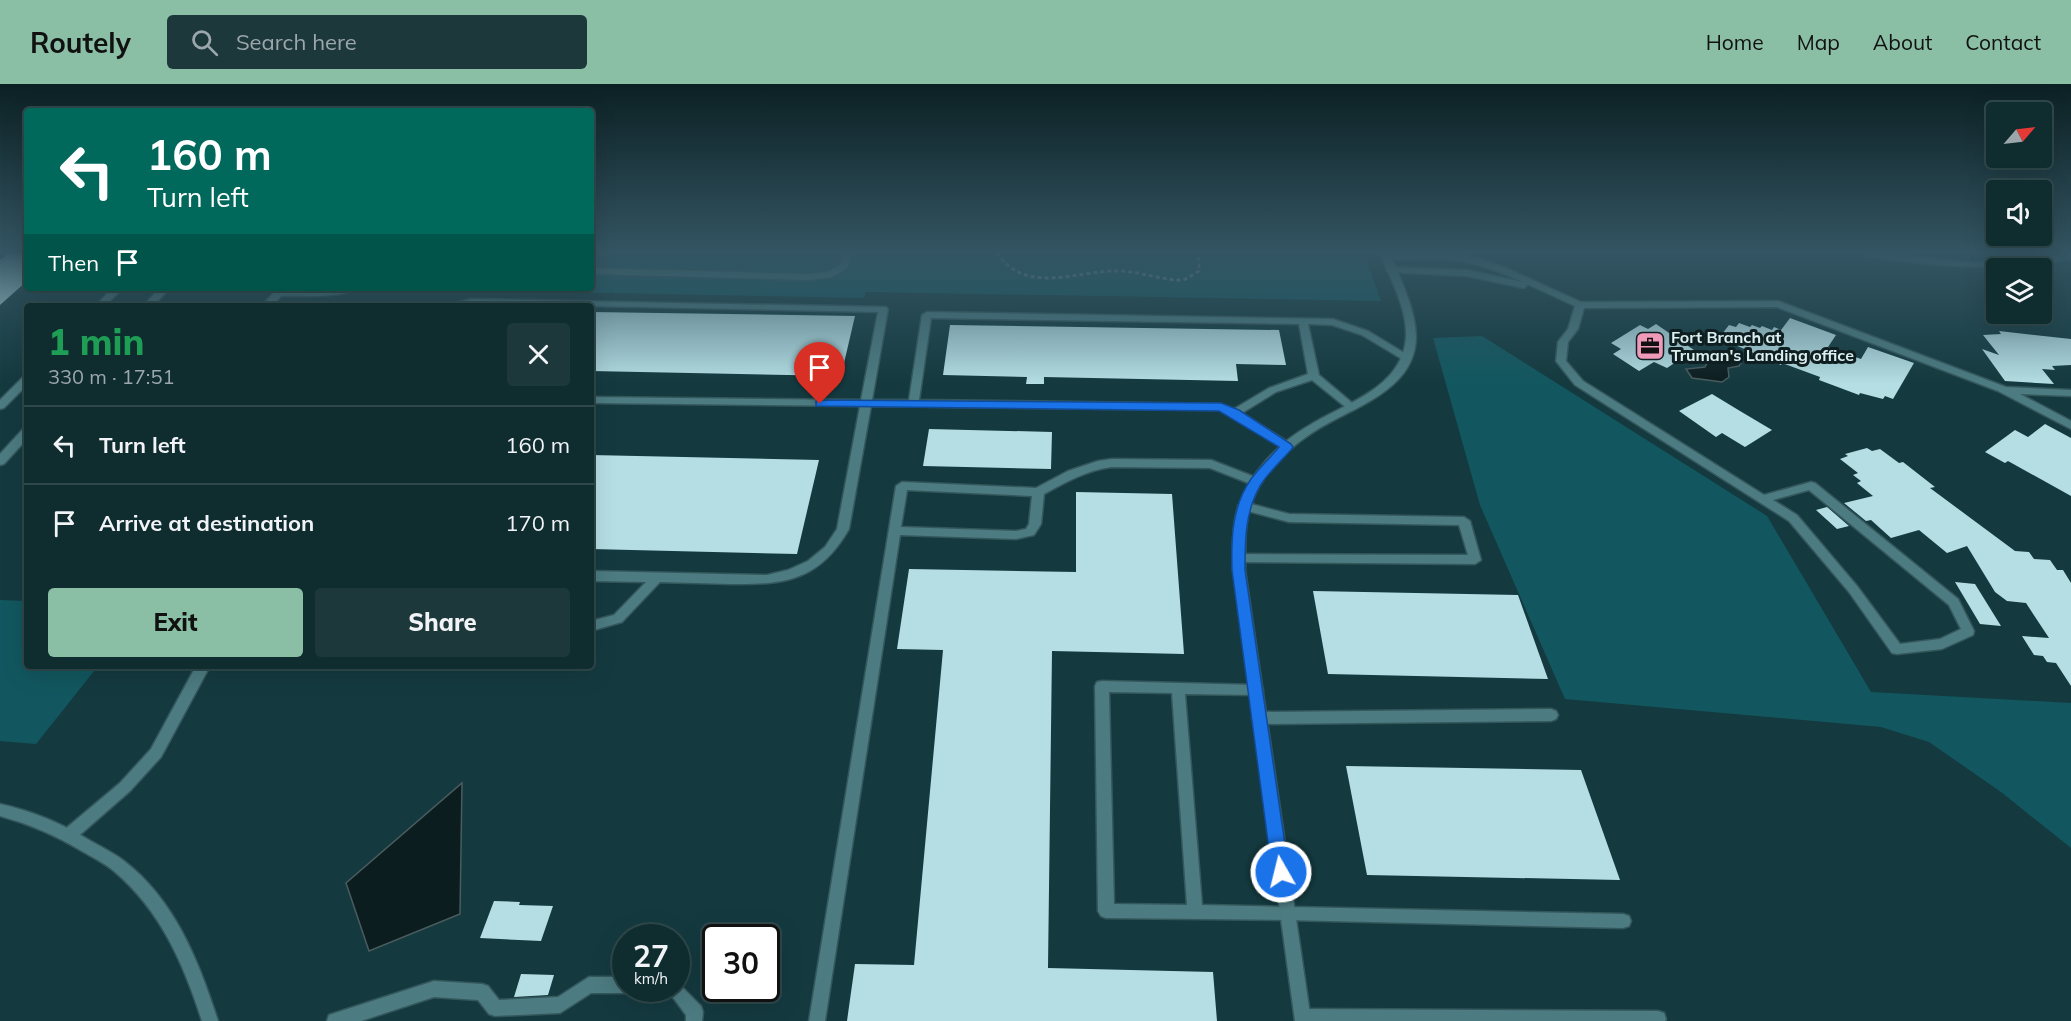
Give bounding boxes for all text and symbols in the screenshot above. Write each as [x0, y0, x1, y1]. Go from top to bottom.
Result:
search box [167, 15, 587, 69]
text: Routely [30, 25, 131, 60]
icon: search [188, 26, 221, 59]
text: Search here [236, 28, 357, 56]
text: Home [1706, 29, 1764, 55]
text: Map [1797, 29, 1840, 55]
text: About [1873, 29, 1932, 55]
text: Contact [1965, 29, 2041, 55]
north arrow [1986, 102, 2052, 168]
map controls [1986, 102, 2052, 324]
text: 160 m [147, 128, 272, 181]
icon: left [48, 132, 126, 210]
text: Turn left [147, 180, 249, 214]
button: sound [1986, 180, 2052, 246]
icon: arrive [111, 246, 144, 279]
text: Then [48, 249, 99, 277]
button: layers [1986, 258, 2052, 324]
text: 1 min [48, 319, 144, 364]
button: close [507, 323, 570, 386]
place label: Fort Branch at Truman's Landing office [1671, 327, 1854, 365]
office icon: Fort Branch at Truman's Landing office [1634, 330, 1666, 362]
pin [794, 342, 845, 404]
icon: arrive [803, 351, 836, 384]
text: 330 m · 17:51 [48, 364, 174, 389]
icon: left [48, 429, 81, 462]
text: Turn left [99, 431, 186, 459]
text: 160 m [505, 431, 570, 459]
icon: arrive [48, 507, 81, 540]
text: Arrive at destination [99, 509, 314, 537]
text: 170 m [505, 509, 570, 537]
button: Exit [48, 588, 303, 657]
button: Share [315, 588, 570, 657]
position arrow [1249, 840, 1313, 904]
speed limit sign: 30 [702, 924, 780, 1002]
text: 27 [633, 937, 669, 975]
text: km/h [634, 969, 668, 988]

